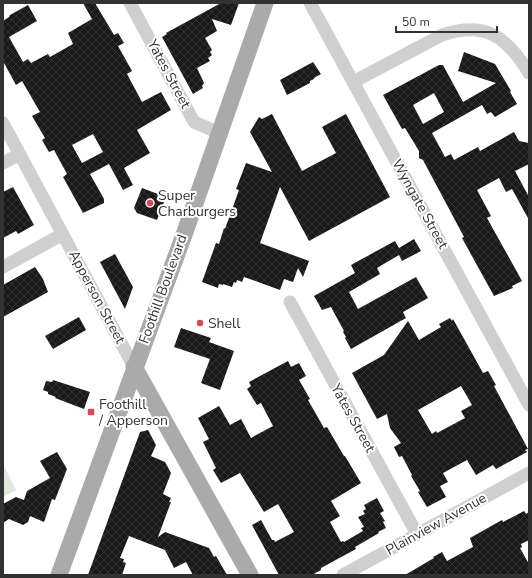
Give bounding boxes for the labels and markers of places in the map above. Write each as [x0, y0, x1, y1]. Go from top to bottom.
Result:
place label: Super Charburgers [158, 186, 236, 221]
marker: Super Charburgers [145, 198, 155, 208]
place label: Shell [208, 314, 241, 333]
marker: Shell [195, 318, 205, 328]
place label: Foothill / Apperson [98, 395, 168, 430]
marker: Foothill / Apperson [86, 407, 96, 417]

